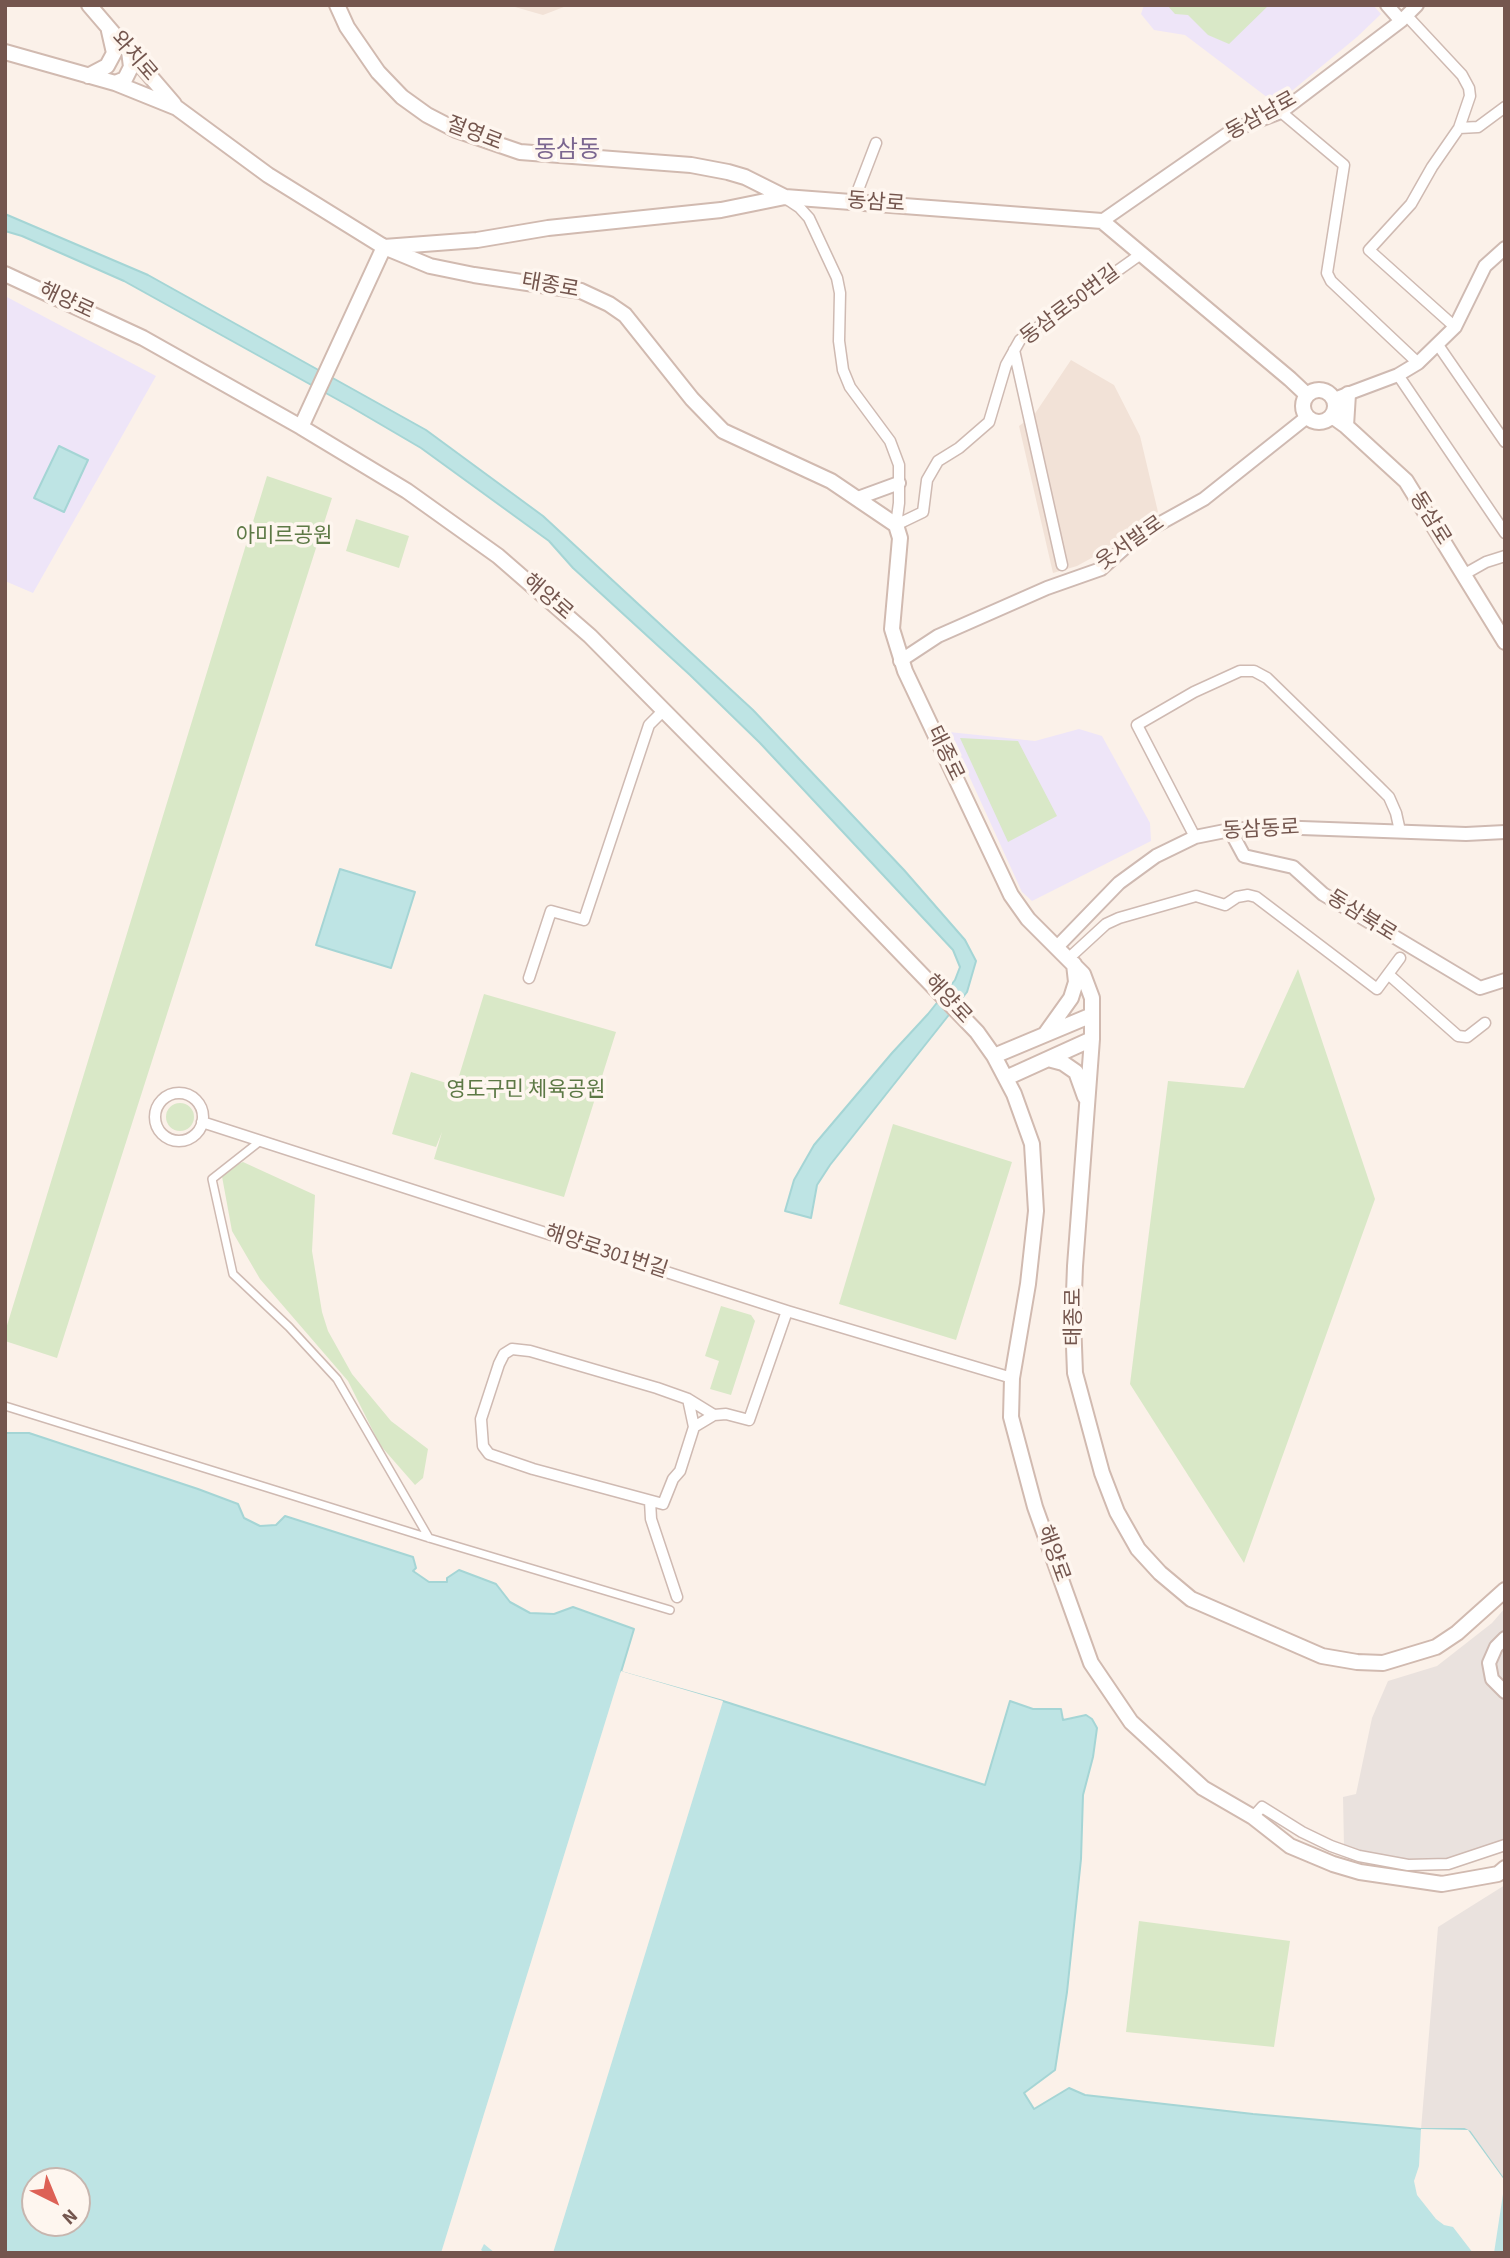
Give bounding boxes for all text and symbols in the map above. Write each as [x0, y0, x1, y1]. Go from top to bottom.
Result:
street label: 와치로 [104, 27, 162, 87]
street label: 동삼남로 [1222, 87, 1302, 147]
street label: 절영로 [442, 113, 506, 157]
district label: 동삼동 [534, 138, 600, 166]
street label: 동삼로 [846, 189, 906, 219]
street label: 동삼로50번길 [1017, 261, 1125, 351]
street label: 태종로 [519, 270, 581, 304]
street label: 해양로 [34, 278, 98, 326]
street label: 동삼로 [1403, 488, 1455, 550]
street label: 웃서발로 [1092, 512, 1170, 576]
park label: 아미르공원 [236, 524, 332, 550]
street label: 해양로 [517, 569, 577, 627]
street label: 태종로 [920, 722, 968, 786]
street label: 동삼동로 [1222, 816, 1300, 846]
street label: 동삼북로 [1322, 886, 1400, 948]
street label: 해양로 [918, 970, 976, 1030]
park label: 영도구민 체육공원 [447, 1078, 605, 1104]
street label: 해양로301번길 [541, 1221, 671, 1285]
street label: 태종로 [1062, 1288, 1088, 1346]
street label: 해양로 [1030, 1522, 1074, 1586]
north arrow [21, 2167, 91, 2237]
text: N [55, 2202, 83, 2230]

